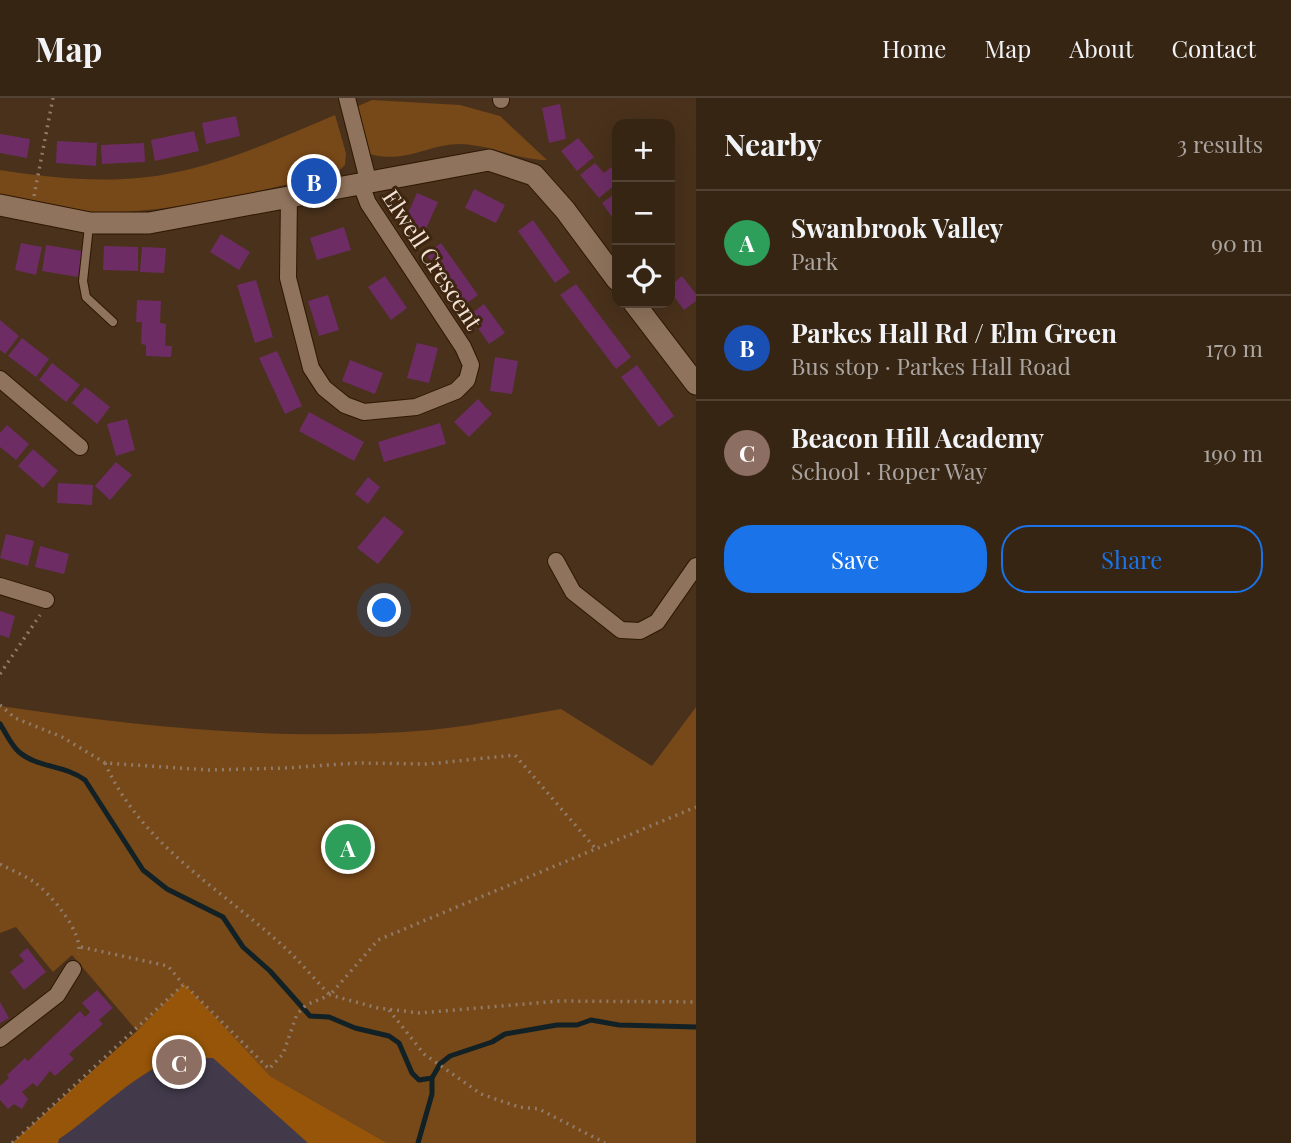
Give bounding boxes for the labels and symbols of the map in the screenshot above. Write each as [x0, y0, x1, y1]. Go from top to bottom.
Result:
pin: B [291, 155, 337, 207]
street label: Elwell Crescent [376, 183, 490, 336]
your location [367, 593, 401, 627]
pin: A [325, 821, 371, 873]
pin: C [156, 1036, 202, 1088]

